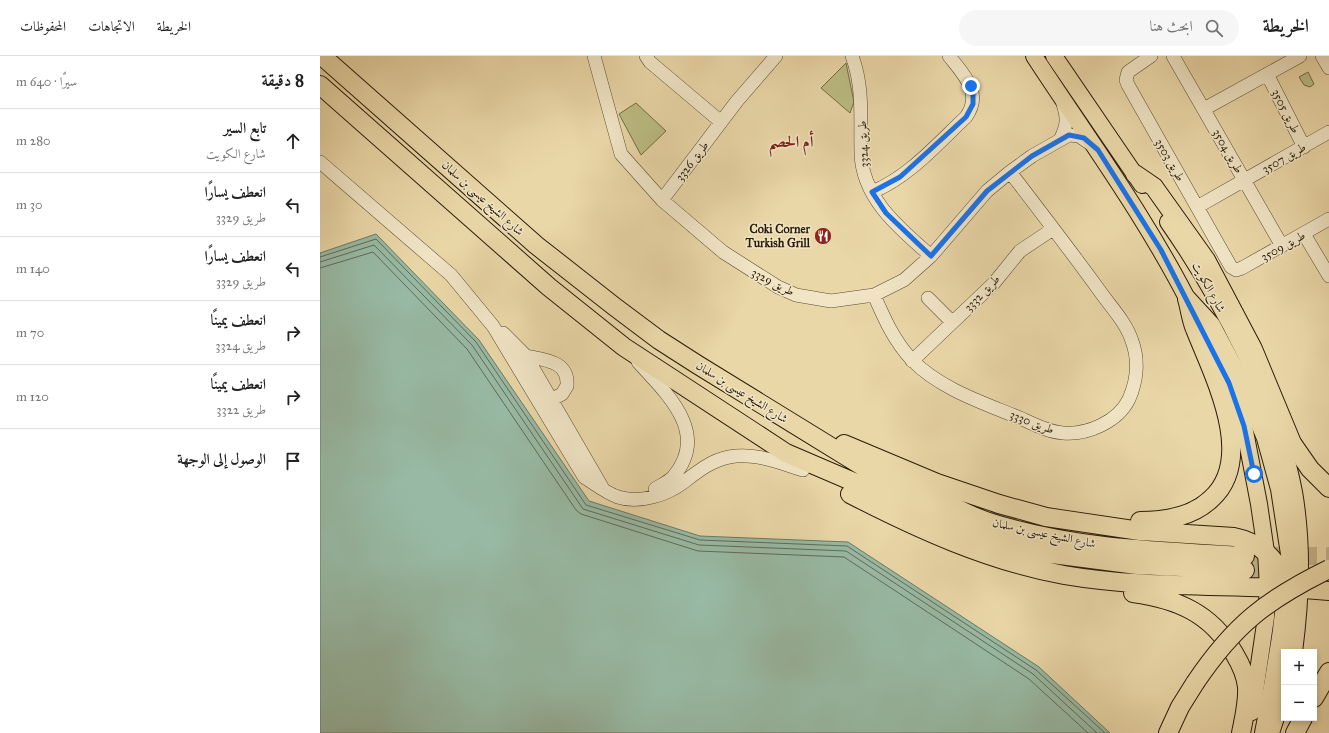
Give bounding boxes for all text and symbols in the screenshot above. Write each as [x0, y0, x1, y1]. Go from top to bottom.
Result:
search box [959, 10, 1239, 46]
text: الخريطة [1263, 14, 1309, 37]
text: ابحث هنا [1150, 17, 1193, 35]
icon: search [1203, 17, 1225, 39]
text: المحفوظات [20, 18, 66, 35]
text: الاتجاهات [88, 18, 135, 35]
text: الخريطة [157, 18, 191, 35]
text: 8 دقيقة [262, 70, 304, 91]
text: سيرًا · 640 m [16, 74, 77, 90]
route end [962, 77, 980, 95]
street label: طريق 3505 [1268, 87, 1303, 136]
text: تابع السير [224, 119, 266, 137]
street label: طريق 3324 [855, 120, 872, 168]
street label: طريق 3504 [1209, 126, 1246, 176]
icon: ahead [282, 130, 304, 152]
district label: أم الحصم [768, 130, 814, 158]
text: 280 m [16, 133, 51, 149]
street label: طريق 3503 [1151, 136, 1188, 184]
street label: طريق 3326 [673, 138, 712, 184]
street label: طريق 3507 [1260, 140, 1309, 177]
text: شارع الكويت [206, 146, 266, 162]
street label: شارع الشيخ عيسى بن سلمان [437, 158, 527, 242]
text: انعطف يسارًا [204, 183, 266, 201]
icon: left [282, 194, 304, 216]
text: 30 m [16, 197, 43, 213]
text: طريق 3329 [216, 210, 266, 226]
place label: Coki Corner Turkish Grill [745, 222, 811, 250]
restaurant icon: Coki Corner Turkish Grill [813, 226, 833, 246]
street label: طريق 3509 [1258, 228, 1308, 265]
text: انعطف يسارًا [204, 247, 266, 265]
icon: left [282, 258, 304, 280]
street label: شارع الكويت [1186, 259, 1229, 317]
text: 140 m [16, 261, 50, 277]
street label: طريق 3329 [749, 265, 797, 300]
street label: طريق 3332 [961, 272, 1003, 315]
text: طريق 3329 [216, 274, 266, 290]
text: انعطف يمينًا [211, 311, 266, 329]
icon: right [282, 322, 304, 344]
text: 70 m [16, 325, 44, 341]
text: طريق 3324 [215, 338, 266, 354]
street label: شارع الشيخ عيسى بن سلمان [692, 358, 790, 429]
text: انعطف يمينًا [211, 375, 266, 393]
icon: right [282, 386, 304, 408]
text: 120 m [16, 389, 49, 405]
text: طريق 3322 [216, 402, 266, 418]
street label: طريق 3330 [1008, 407, 1056, 438]
text: الوصول إلى الوجهة [177, 450, 266, 468]
icon: arrive [282, 450, 304, 472]
route start [1245, 465, 1263, 483]
street label: شارع الشيخ عيسى بن سلمان [990, 515, 1097, 555]
map controls [1281, 649, 1317, 721]
button: + [1281, 649, 1317, 685]
button: − [1281, 685, 1317, 721]

